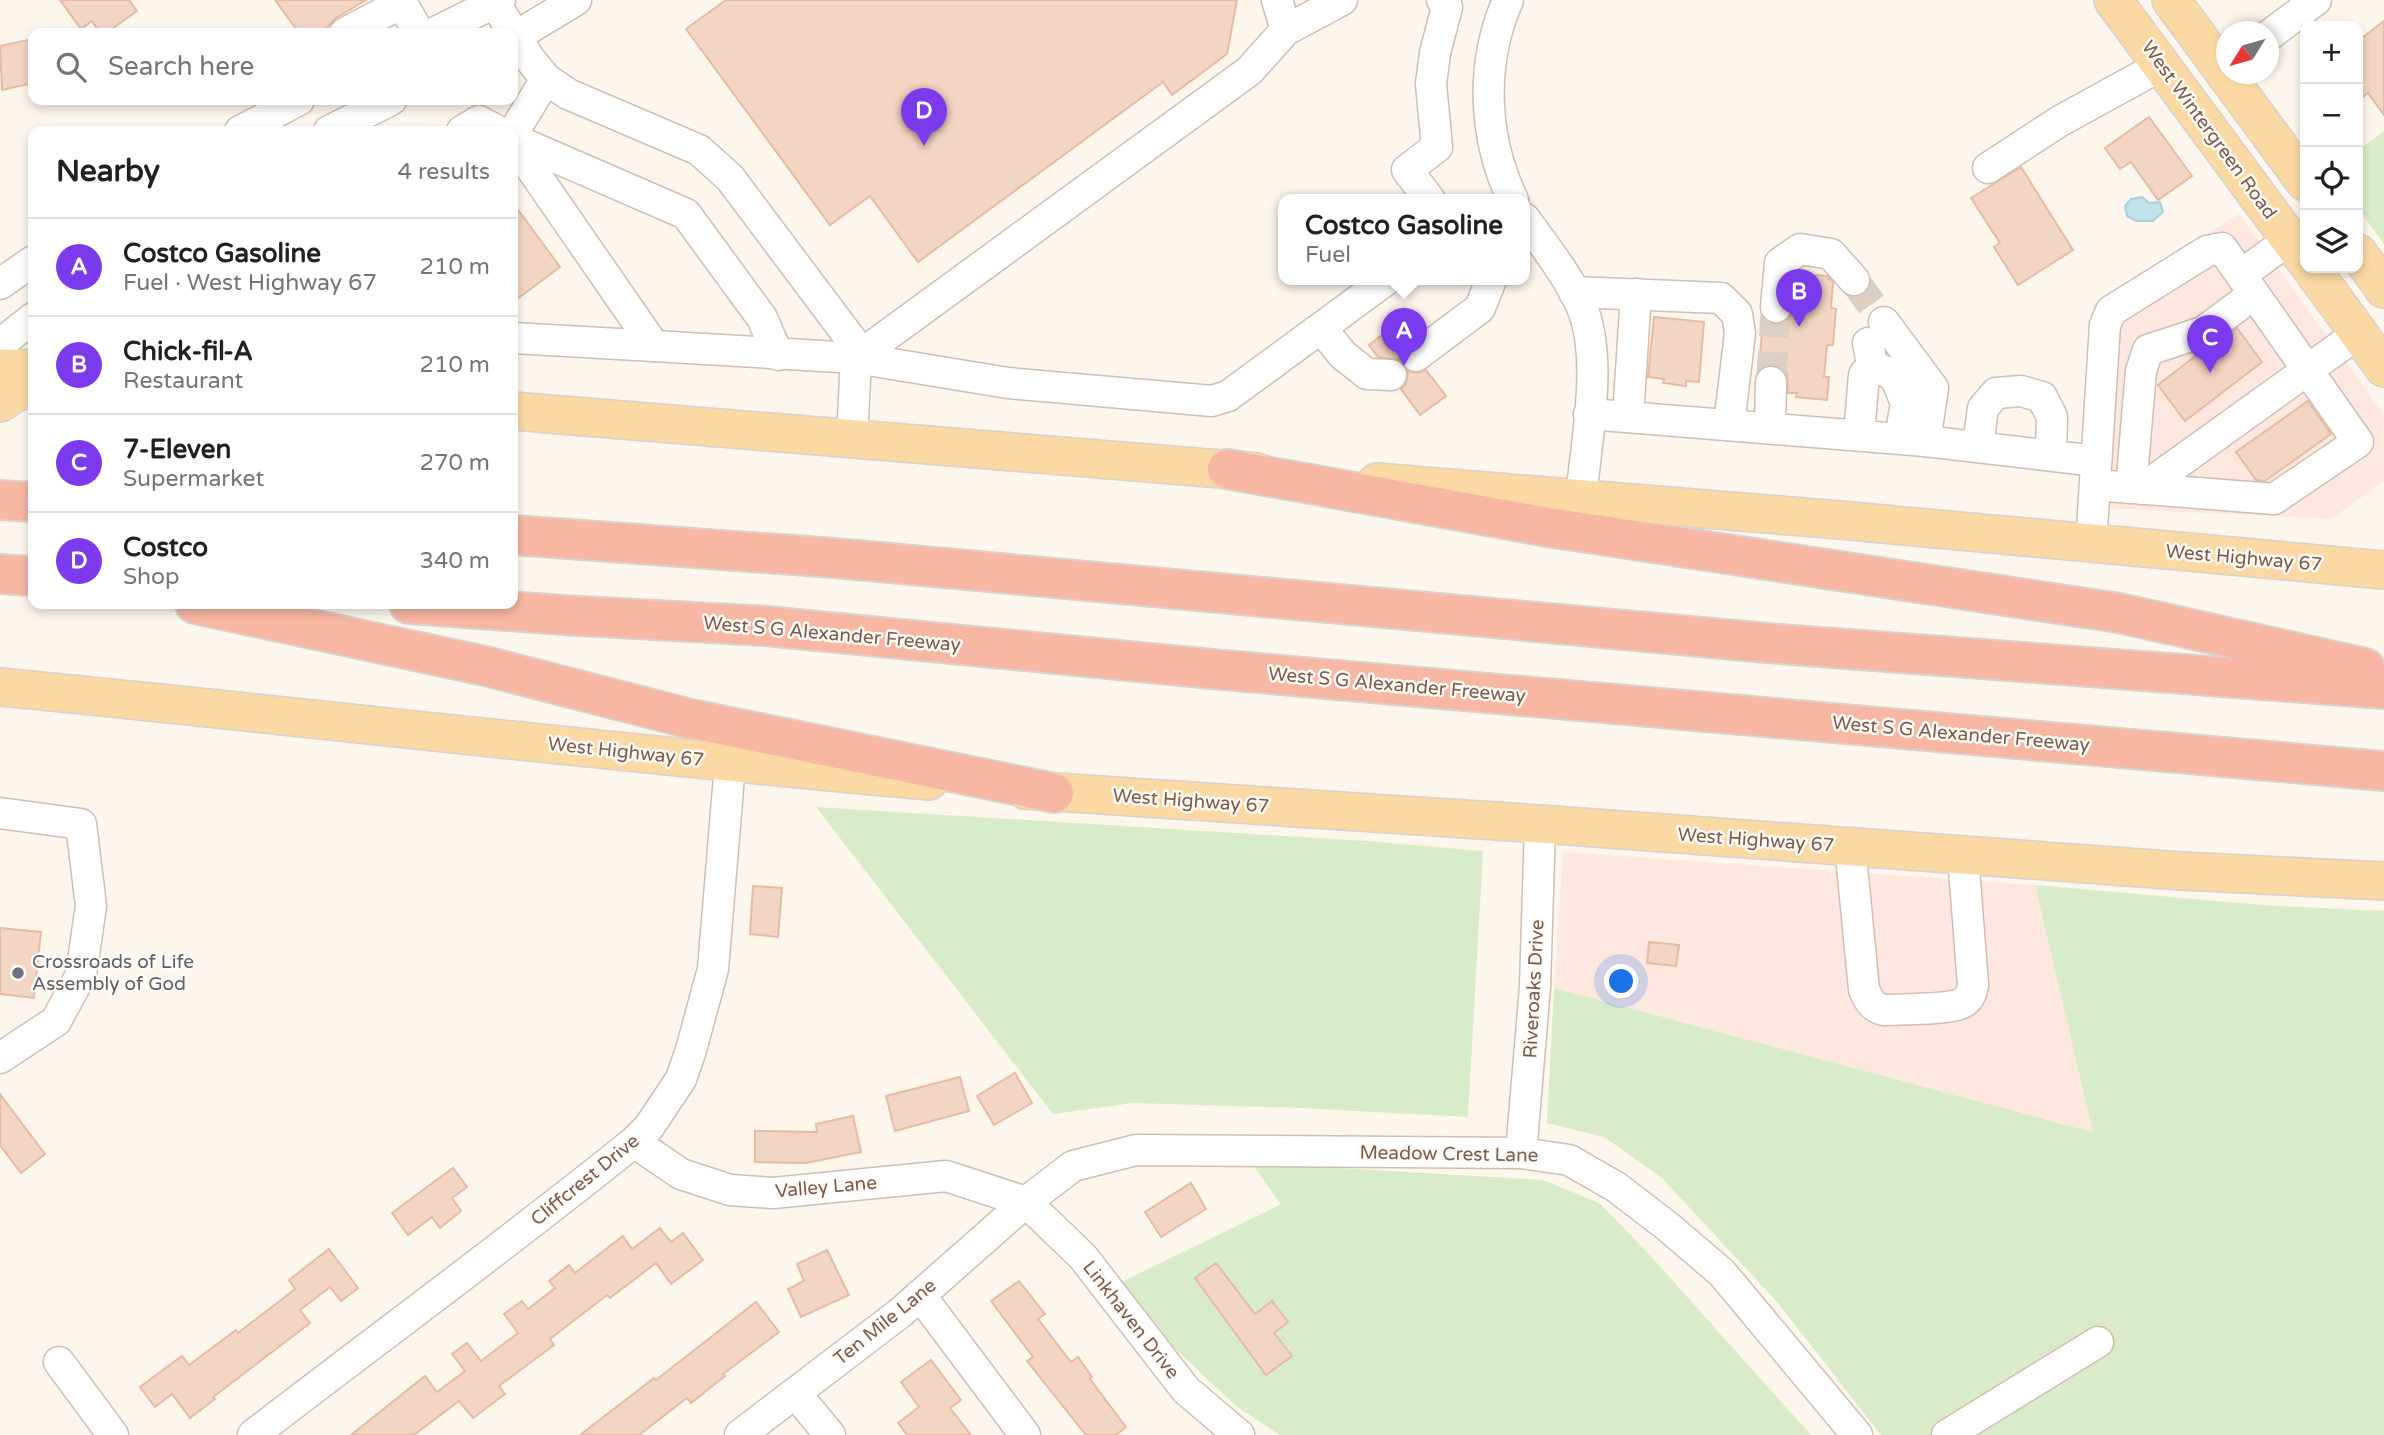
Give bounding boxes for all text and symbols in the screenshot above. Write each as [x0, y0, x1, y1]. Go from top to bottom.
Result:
north arrow [2216, 21, 2279, 84]
map controls [2300, 21, 2363, 273]
button: + [2300, 21, 2363, 84]
search box [28, 28, 518, 105]
street label: West Wintergreen Road [2137, 37, 2281, 223]
icon: search [52, 48, 90, 86]
text: Search here [108, 51, 254, 82]
button: − [2300, 84, 2363, 147]
pin: D [901, 88, 947, 146]
button: locate [2300, 147, 2363, 210]
text: Nearby [56, 153, 160, 190]
text: 4 results [397, 158, 490, 186]
popup [1278, 194, 1530, 285]
text: Costco Gasoline [1305, 210, 1503, 241]
button: layers [2300, 210, 2363, 273]
text: Costco Gasoline [123, 238, 321, 269]
text: Fuel [1305, 241, 1351, 269]
text: A [70, 253, 88, 281]
text: 210 m [420, 253, 490, 281]
text: Fuel · West Highway 67 [123, 269, 377, 297]
pin: B [1776, 269, 1822, 327]
pin: A [1381, 308, 1427, 366]
pin: C [2187, 315, 2233, 373]
text: Chick-fil-A [123, 336, 253, 367]
text: B [71, 351, 87, 379]
text: 210 m [420, 351, 490, 379]
text: Restaurant [123, 367, 243, 395]
text: 7-Eleven [123, 434, 231, 465]
text: C [71, 449, 87, 477]
text: 270 m [420, 449, 490, 477]
text: Supermarket [123, 465, 264, 493]
text: Costco [123, 532, 208, 563]
street label: West Highway 67 [2165, 540, 2323, 576]
text: D [70, 547, 88, 575]
text: 340 m [420, 547, 490, 575]
text: Shop [123, 563, 180, 591]
street label: West S G Alexander Freeway [702, 612, 962, 656]
street label: West S G Alexander Freeway [1267, 663, 1527, 707]
street label: West S G Alexander Freeway [1831, 712, 2091, 756]
street label: West Highway 67 [547, 733, 705, 771]
street label: West Highway 67 [1112, 785, 1270, 817]
street label: West Highway 67 [1677, 824, 1835, 856]
street label: Riveroaks Drive [1519, 919, 1549, 1059]
place label: Crossroads of Life Assembly of God [32, 951, 194, 995]
your location [1604, 964, 1638, 998]
marker: Crossroads of Life Assembly of God [10, 965, 26, 981]
street label: Cliffcrest Drive [526, 1130, 644, 1230]
street label: Meadow Crest Lane [1359, 1141, 1539, 1167]
street label: Valley Lane [774, 1172, 878, 1202]
street label: Linkhaven Drive [1078, 1257, 1184, 1383]
street label: Ten Mile Lane [830, 1274, 940, 1370]

